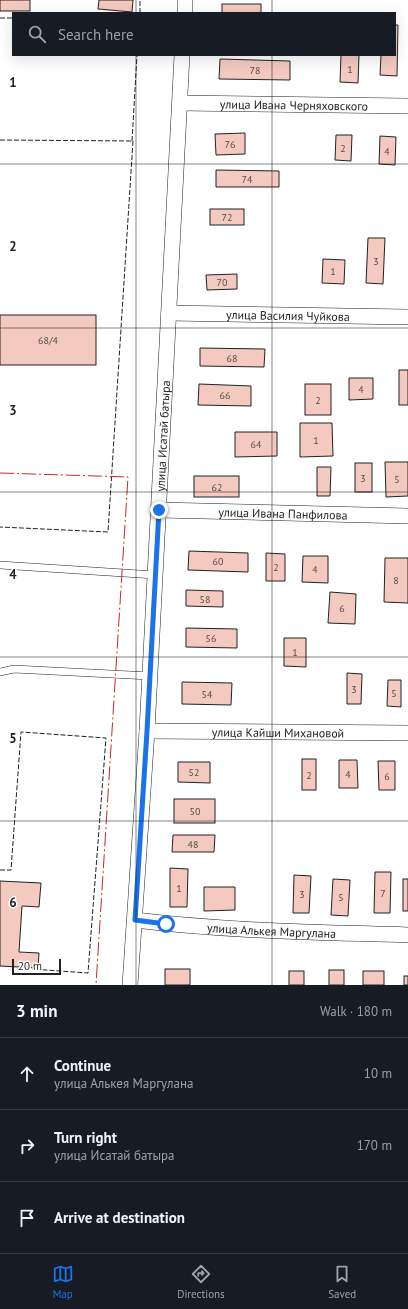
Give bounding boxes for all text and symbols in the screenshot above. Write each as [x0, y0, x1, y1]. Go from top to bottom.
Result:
search box [12, 12, 396, 56]
icon: search [26, 23, 48, 45]
text: Search here [58, 25, 134, 44]
house number: 1 [347, 63, 353, 76]
house number: 78 [250, 64, 260, 77]
text: 1 [9, 74, 17, 91]
street label: улица Ивана Черняховского [220, 96, 368, 113]
house number: 76 [225, 138, 235, 151]
house number: 2 [340, 142, 346, 155]
house number: 4 [384, 145, 390, 158]
house number: 74 [242, 173, 253, 186]
house number: 72 [222, 211, 232, 224]
text: 2 [9, 238, 17, 255]
house number: 3 [373, 255, 379, 268]
house number: 1 [330, 265, 336, 278]
house number: 70 [217, 276, 228, 289]
street label: улица Василия Чуйкова [226, 306, 350, 324]
house number: 68/4 [38, 334, 58, 347]
house number: 68 [227, 352, 237, 365]
street label: улица Исатай батыра [152, 380, 173, 492]
house number: 4 [358, 383, 364, 396]
house number: 66 [220, 389, 230, 402]
house number: 2 [315, 394, 321, 407]
text: 3 [9, 402, 17, 419]
house number: 1 [313, 434, 319, 447]
house number: 64 [251, 438, 262, 451]
house number: 3 [360, 472, 366, 485]
house number: 5 [394, 473, 400, 486]
house number: 62 [212, 481, 222, 494]
route end [150, 501, 168, 519]
street label: улица Ивана Панфилова [218, 504, 348, 522]
house number: 60 [213, 555, 224, 568]
house number: 2 [273, 561, 279, 574]
house number: 4 [312, 563, 318, 576]
text: 4 [9, 566, 17, 583]
house number: 8 [393, 574, 399, 587]
house number: 58 [200, 593, 210, 606]
house number: 6 [339, 602, 345, 615]
house number: 56 [206, 632, 216, 645]
house number: 1 [292, 646, 298, 659]
house number: 3 [351, 683, 357, 696]
house number: 5 [391, 687, 397, 700]
house number: 54 [202, 688, 213, 701]
street label: улица Кайши Михановой [212, 724, 344, 740]
text: 5 [9, 730, 17, 747]
house number: 52 [189, 766, 199, 779]
house number: 4 [345, 768, 351, 781]
house number: 2 [306, 769, 312, 782]
house number: 6 [384, 770, 390, 783]
house number: 50 [190, 805, 201, 818]
house number: 48 [188, 838, 198, 851]
house number: 1 [176, 882, 182, 895]
house number: 7 [380, 887, 386, 900]
house number: 3 [299, 888, 305, 901]
house number: 5 [338, 891, 344, 904]
text: 6 [9, 894, 17, 911]
route start [157, 915, 175, 933]
street label: улица Алькея Маргулана [207, 919, 336, 940]
scale bar [12, 957, 61, 976]
text: 20 m [18, 959, 42, 973]
text: 3 min [16, 1000, 57, 1022]
text: Walk · 180 m [320, 1003, 392, 1020]
text: Continue [54, 1056, 111, 1075]
icon: ahead [16, 1063, 38, 1085]
text: 10 m [364, 1065, 392, 1082]
text: улица Алькея Маргулана [54, 1075, 193, 1092]
text: Turn right [54, 1128, 117, 1147]
icon: right [16, 1135, 38, 1157]
text: 170 m [357, 1137, 392, 1154]
text: улица Исатай батыра [54, 1147, 175, 1164]
icon: arrive [16, 1207, 38, 1229]
text: Arrive at destination [54, 1208, 185, 1227]
tab: Map [52, 1263, 74, 1301]
tab: Directions [177, 1263, 225, 1301]
tab: Saved [328, 1263, 356, 1301]

